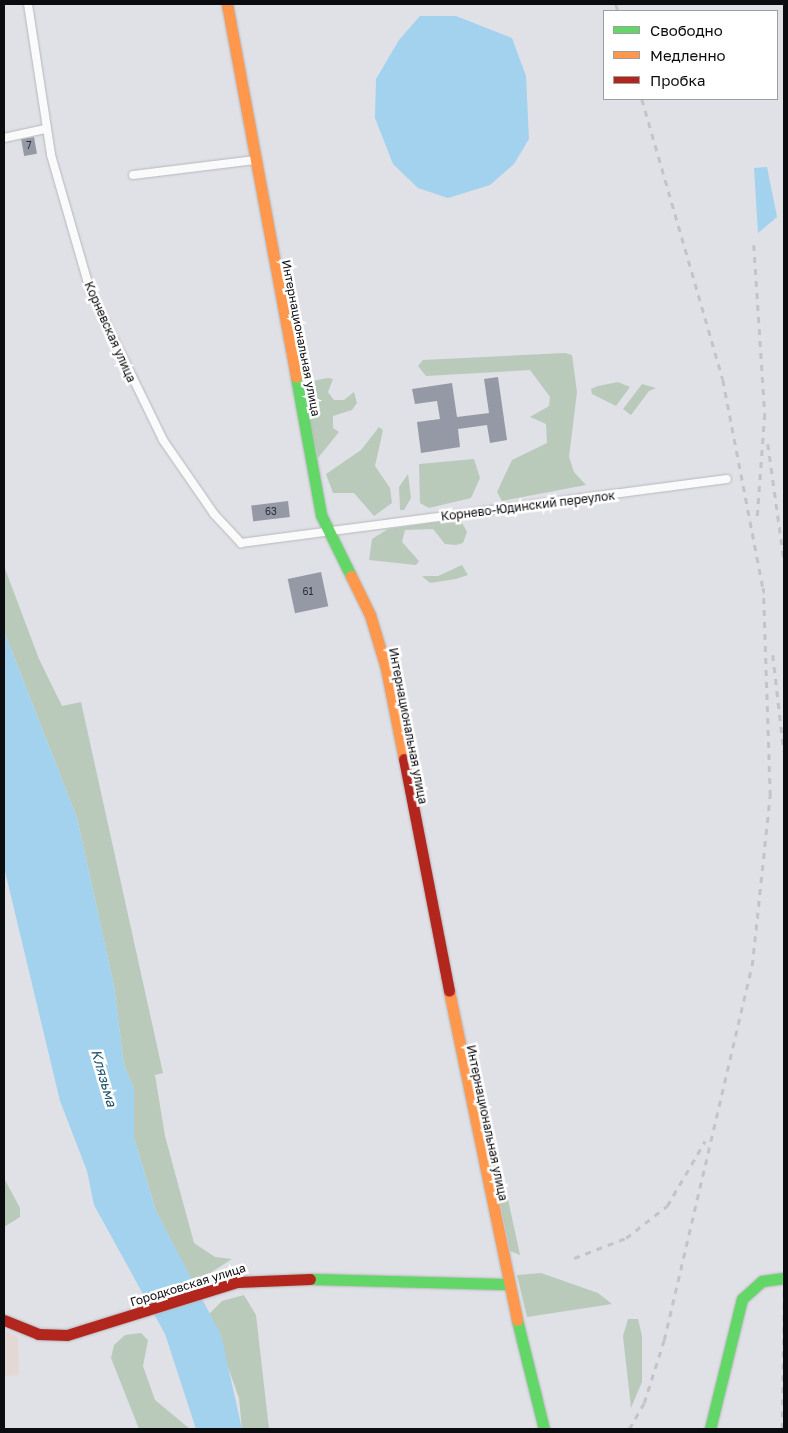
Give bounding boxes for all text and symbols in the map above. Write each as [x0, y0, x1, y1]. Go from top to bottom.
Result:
legend [603, 10, 778, 100]
text: Свободно [650, 21, 723, 39]
text: Медленно [650, 46, 726, 64]
text: Пробка [650, 71, 705, 89]
house number: 7 [26, 140, 32, 152]
street label: Интернациональная улица [279, 259, 323, 417]
street label: Корневская улица [81, 279, 139, 385]
street label: Корнево-Юдинский переулок [440, 488, 616, 524]
house number: 63 [265, 506, 277, 518]
house number: 61 [303, 586, 313, 598]
street label: Интернациональная улица [386, 647, 430, 805]
street label: Интернациональная улица [463, 1044, 511, 1202]
water label: Клязьма [88, 1047, 120, 1109]
street label: Городковская улица [128, 1261, 248, 1309]

